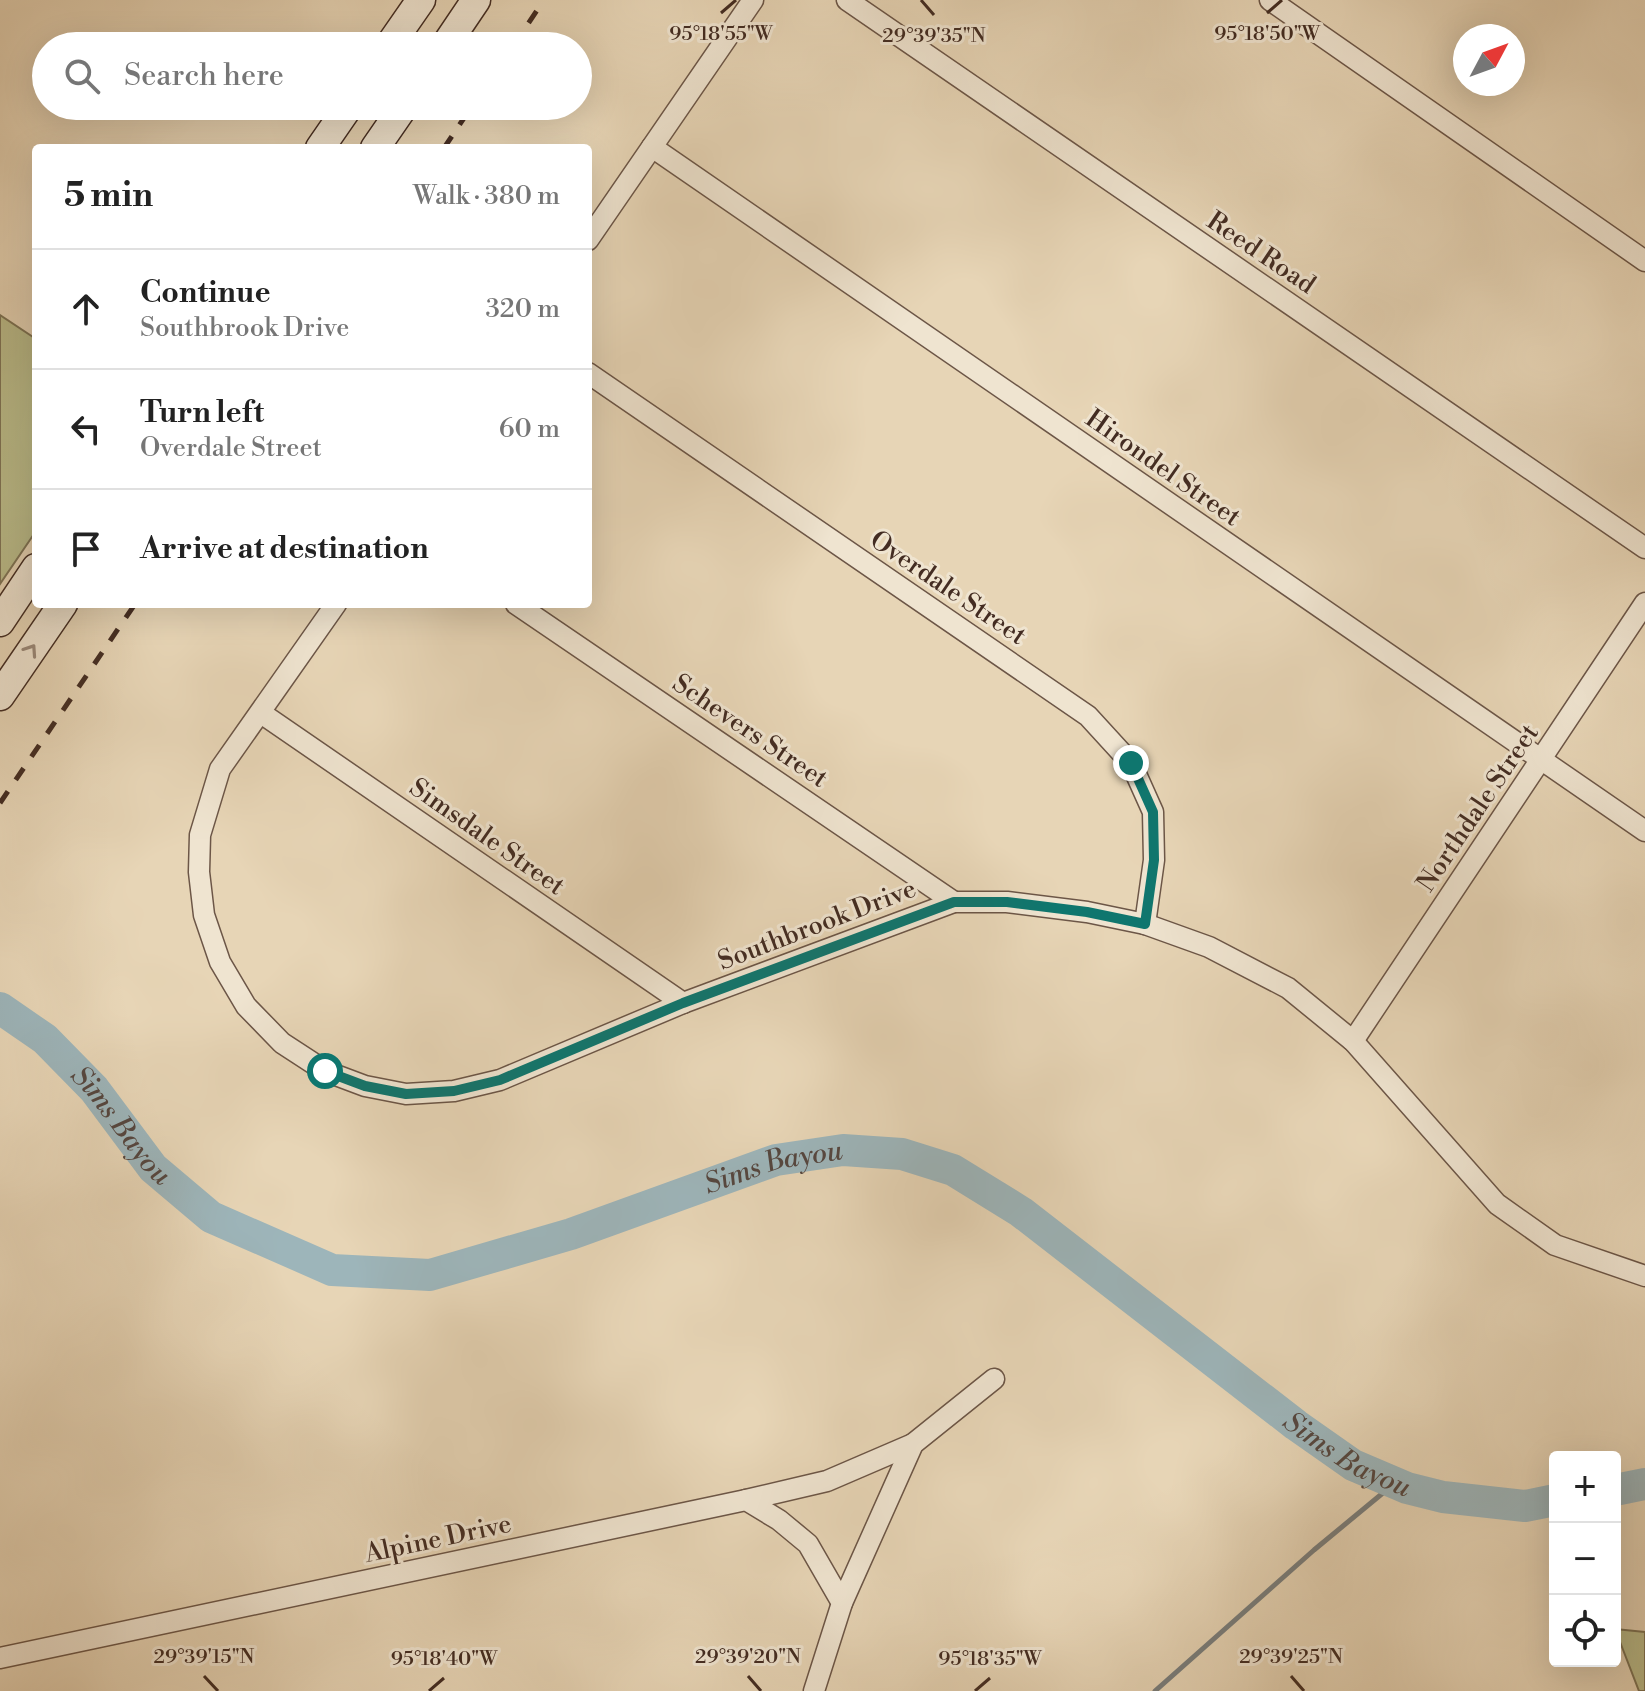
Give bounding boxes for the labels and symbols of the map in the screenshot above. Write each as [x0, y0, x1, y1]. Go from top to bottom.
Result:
text: 95°18'55"W [669, 22, 774, 47]
text: 95°18'50"W [1214, 22, 1321, 47]
text: 29°39'35"N [882, 24, 986, 49]
north arrow [1453, 24, 1525, 96]
street label: Reed Road [1200, 205, 1322, 301]
street label: Hirondel Street [1079, 403, 1247, 533]
street label: Overdale Street [864, 524, 1032, 652]
one-way arrow [21, 644, 36, 659]
street label: Schevers Street [666, 667, 834, 795]
street label: Northdale Street [1410, 718, 1546, 898]
route end [1113, 745, 1149, 781]
street label: Simsdale Street [403, 772, 571, 902]
street label: Southbrook Drive [713, 873, 921, 977]
route start [307, 1053, 343, 1089]
water label: Sims Bayou [63, 1058, 178, 1193]
water label: Sims Bayou [699, 1133, 845, 1202]
water label: Sims Bayou [1276, 1404, 1416, 1505]
street label: Alpine Drive [361, 1508, 514, 1570]
text: 29°39'15"N [154, 1645, 255, 1670]
text: 29°39'20"N [695, 1645, 801, 1670]
text: 29°39'25"N [1239, 1645, 1343, 1670]
text: 95°18'40"W [391, 1647, 498, 1672]
text: 95°18'35"W [938, 1647, 1043, 1672]

